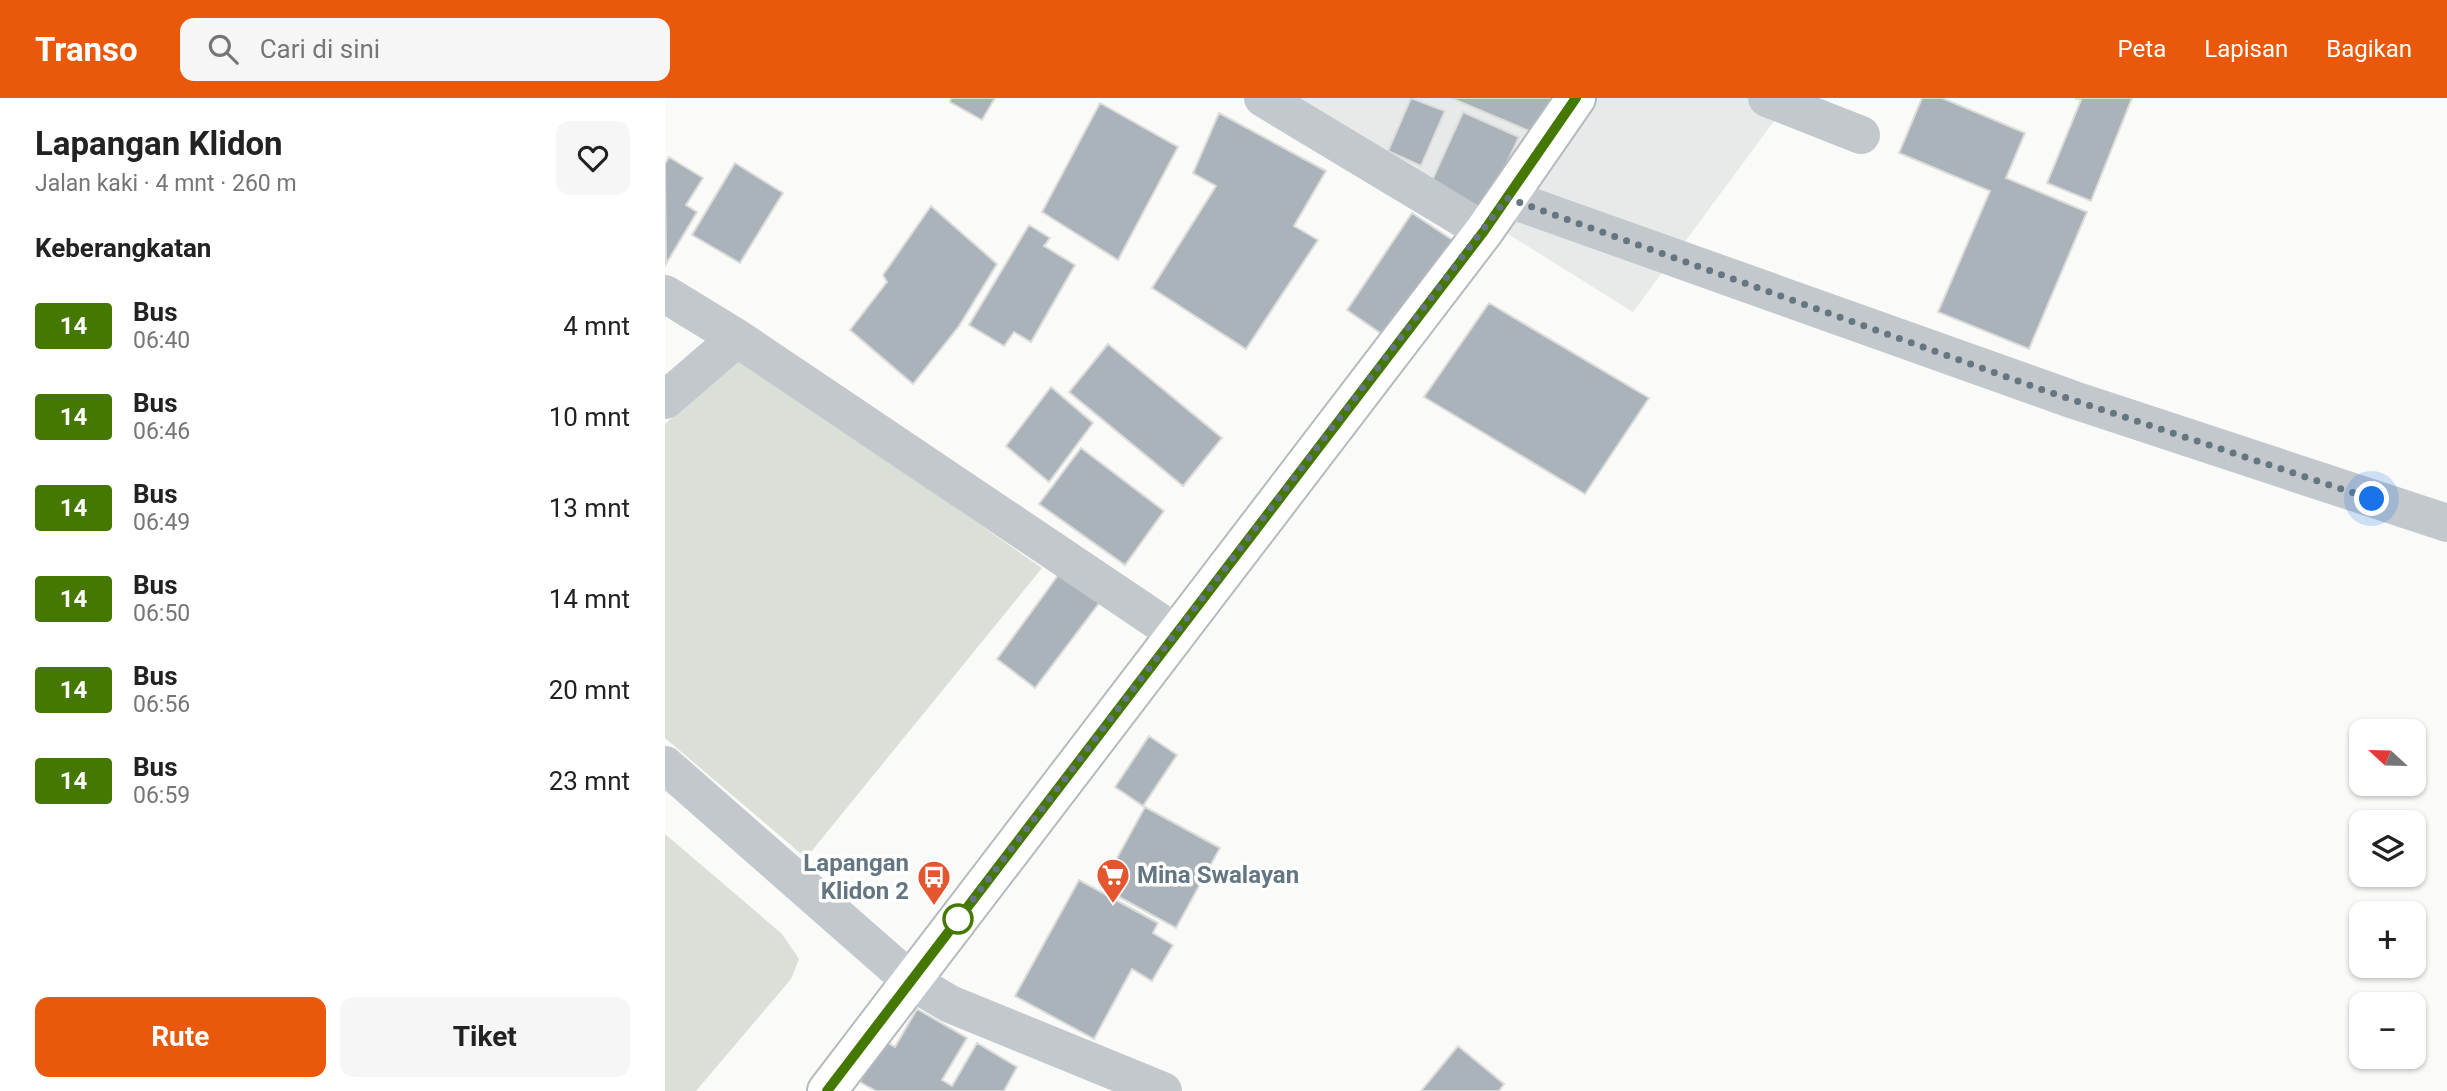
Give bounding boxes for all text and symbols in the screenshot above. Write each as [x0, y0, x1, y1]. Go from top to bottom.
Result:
search box [180, 18, 670, 81]
text: Transo [35, 30, 138, 69]
icon: search [204, 30, 242, 68]
text: Cari di sini [260, 34, 380, 64]
text: Peta [2118, 35, 2166, 63]
text: Lapisan [2204, 35, 2288, 63]
text: Bagikan [2326, 35, 2412, 63]
button: heart [556, 121, 630, 195]
text: Lapangan Klidon [35, 124, 283, 163]
text: Jalan kaki · 4 mnt · 260 m [35, 170, 297, 197]
text: Keberangkatan [35, 233, 211, 263]
text: Bus [133, 297, 178, 327]
text: 4 mnt [563, 311, 630, 341]
text: 14 [60, 312, 87, 340]
text: 06:40 [133, 327, 190, 354]
text: Bus [133, 388, 178, 418]
text: 10 mnt [549, 402, 630, 432]
text: 14 [60, 403, 87, 431]
text: 06:46 [133, 418, 190, 445]
text: Bus [133, 479, 178, 509]
your location [2354, 481, 2389, 516]
text: 13 mnt [549, 493, 630, 523]
text: 14 [60, 494, 87, 522]
text: 06:49 [133, 509, 190, 536]
text: Bus [133, 570, 178, 600]
text: 14 mnt [549, 584, 630, 614]
text: 14 [60, 585, 87, 613]
text: 06:50 [133, 600, 190, 627]
text: Bus [133, 661, 178, 691]
text: 20 mnt [549, 675, 630, 705]
text: 14 [60, 676, 87, 704]
text: 06:56 [133, 691, 190, 718]
north arrow [2349, 719, 2425, 796]
map controls [2349, 719, 2426, 1069]
text: Bus [133, 752, 178, 782]
text: 23 mnt [549, 766, 630, 796]
text: 14 [60, 767, 87, 795]
text: 06:59 [133, 782, 190, 809]
button: layers [2349, 810, 2426, 887]
place label: Lapangan Klidon 2 [803, 849, 909, 905]
supermarket icon: Mina Swalayan [1094, 856, 1132, 905]
bus stop icon: Lapangan Klidon 2 [915, 858, 953, 907]
place label: Mina Swalayan [1137, 861, 1299, 889]
button: + [2349, 901, 2426, 978]
unlabelled marker [943, 904, 973, 934]
button: − [2349, 992, 2426, 1069]
button: Rute [35, 997, 326, 1077]
button: Tiket [340, 997, 630, 1077]

